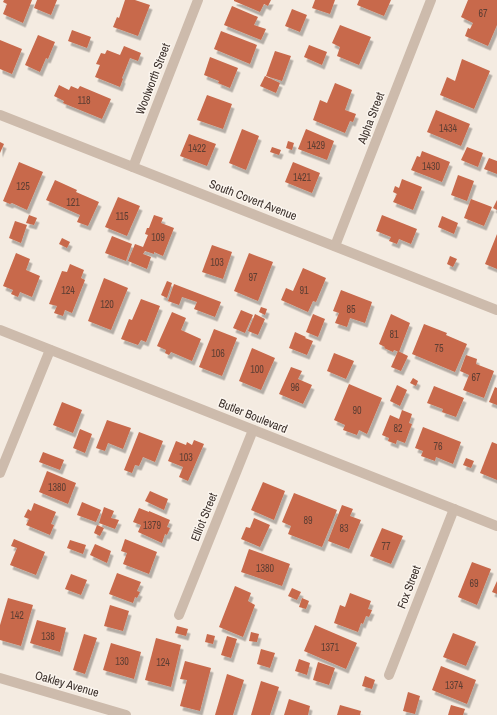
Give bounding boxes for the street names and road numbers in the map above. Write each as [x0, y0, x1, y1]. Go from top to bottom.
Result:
street label: Woolworth Street [132, 41, 174, 117]
street label: Alpha Street [353, 90, 388, 147]
street label: South Covert Avenue [207, 176, 299, 224]
street label: Butler Boulevard [216, 395, 290, 437]
street label: Elliot Street [187, 490, 221, 544]
street label: Fox Street [393, 563, 425, 611]
street label: Oakley Avenue [33, 667, 101, 701]

